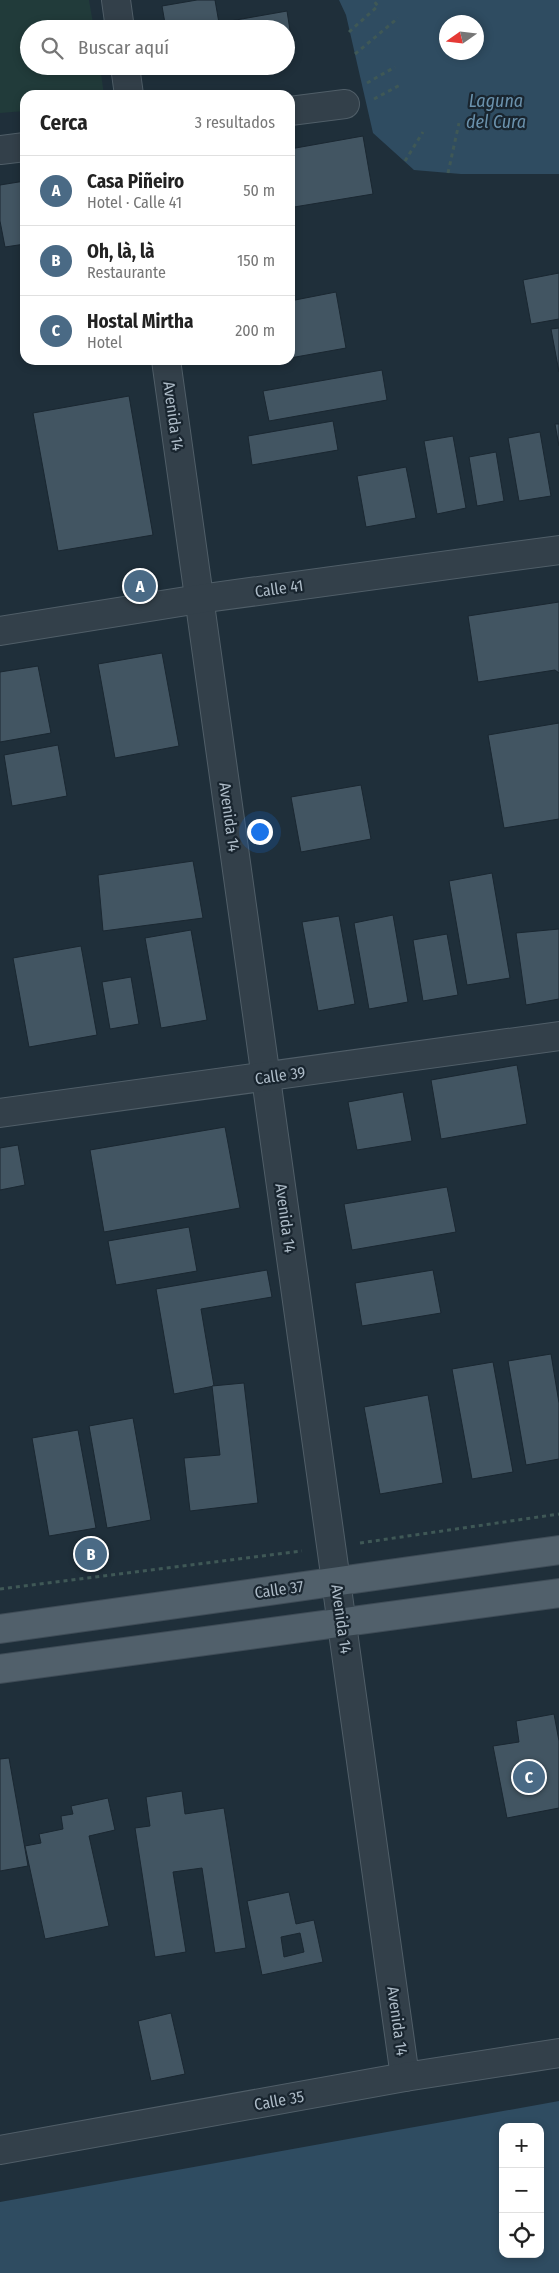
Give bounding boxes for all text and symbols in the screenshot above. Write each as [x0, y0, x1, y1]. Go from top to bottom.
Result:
north arrow [439, 15, 484, 60]
search box [20, 20, 295, 75]
icon: search [38, 34, 66, 62]
text: Buscar aquí [78, 36, 169, 59]
water label: Laguna del Cura [466, 90, 526, 133]
text: Cerca [40, 110, 88, 136]
text: 3 resultados [195, 113, 275, 132]
text: Casa Piñeiro [87, 170, 184, 193]
text: A [52, 181, 60, 200]
text: 50 m [243, 181, 275, 200]
text: Hotel · Calle 41 [87, 193, 182, 212]
text: Oh, là, là [87, 240, 155, 263]
text: B [52, 251, 60, 270]
text: 150 m [237, 251, 275, 270]
text: Restaurante [87, 263, 166, 282]
text: Hostal Mirtha [87, 310, 193, 333]
text: C [52, 321, 60, 340]
text: 200 m [235, 321, 275, 340]
text: Hotel [87, 333, 122, 352]
street label: Avenida 14 [159, 380, 188, 452]
pin: A [124, 567, 156, 605]
street label: Calle 41 [254, 576, 305, 601]
street label: Avenida 14 [215, 781, 244, 853]
your location [247, 819, 273, 845]
street label: Calle 39 [254, 1063, 307, 1088]
street label: Avenida 14 [271, 1182, 300, 1254]
pin: B [75, 1535, 107, 1573]
street label: Calle 37 [253, 1577, 305, 1602]
street label: Avenida 14 [327, 1583, 356, 1655]
pin: C [513, 1758, 545, 1796]
street label: Avenida 14 [383, 1985, 412, 2057]
street label: Calle 35 [253, 2087, 305, 2114]
map controls [499, 2123, 544, 2258]
button: + [499, 2123, 544, 2168]
button: − [499, 2168, 544, 2213]
button: locate [499, 2213, 544, 2258]

